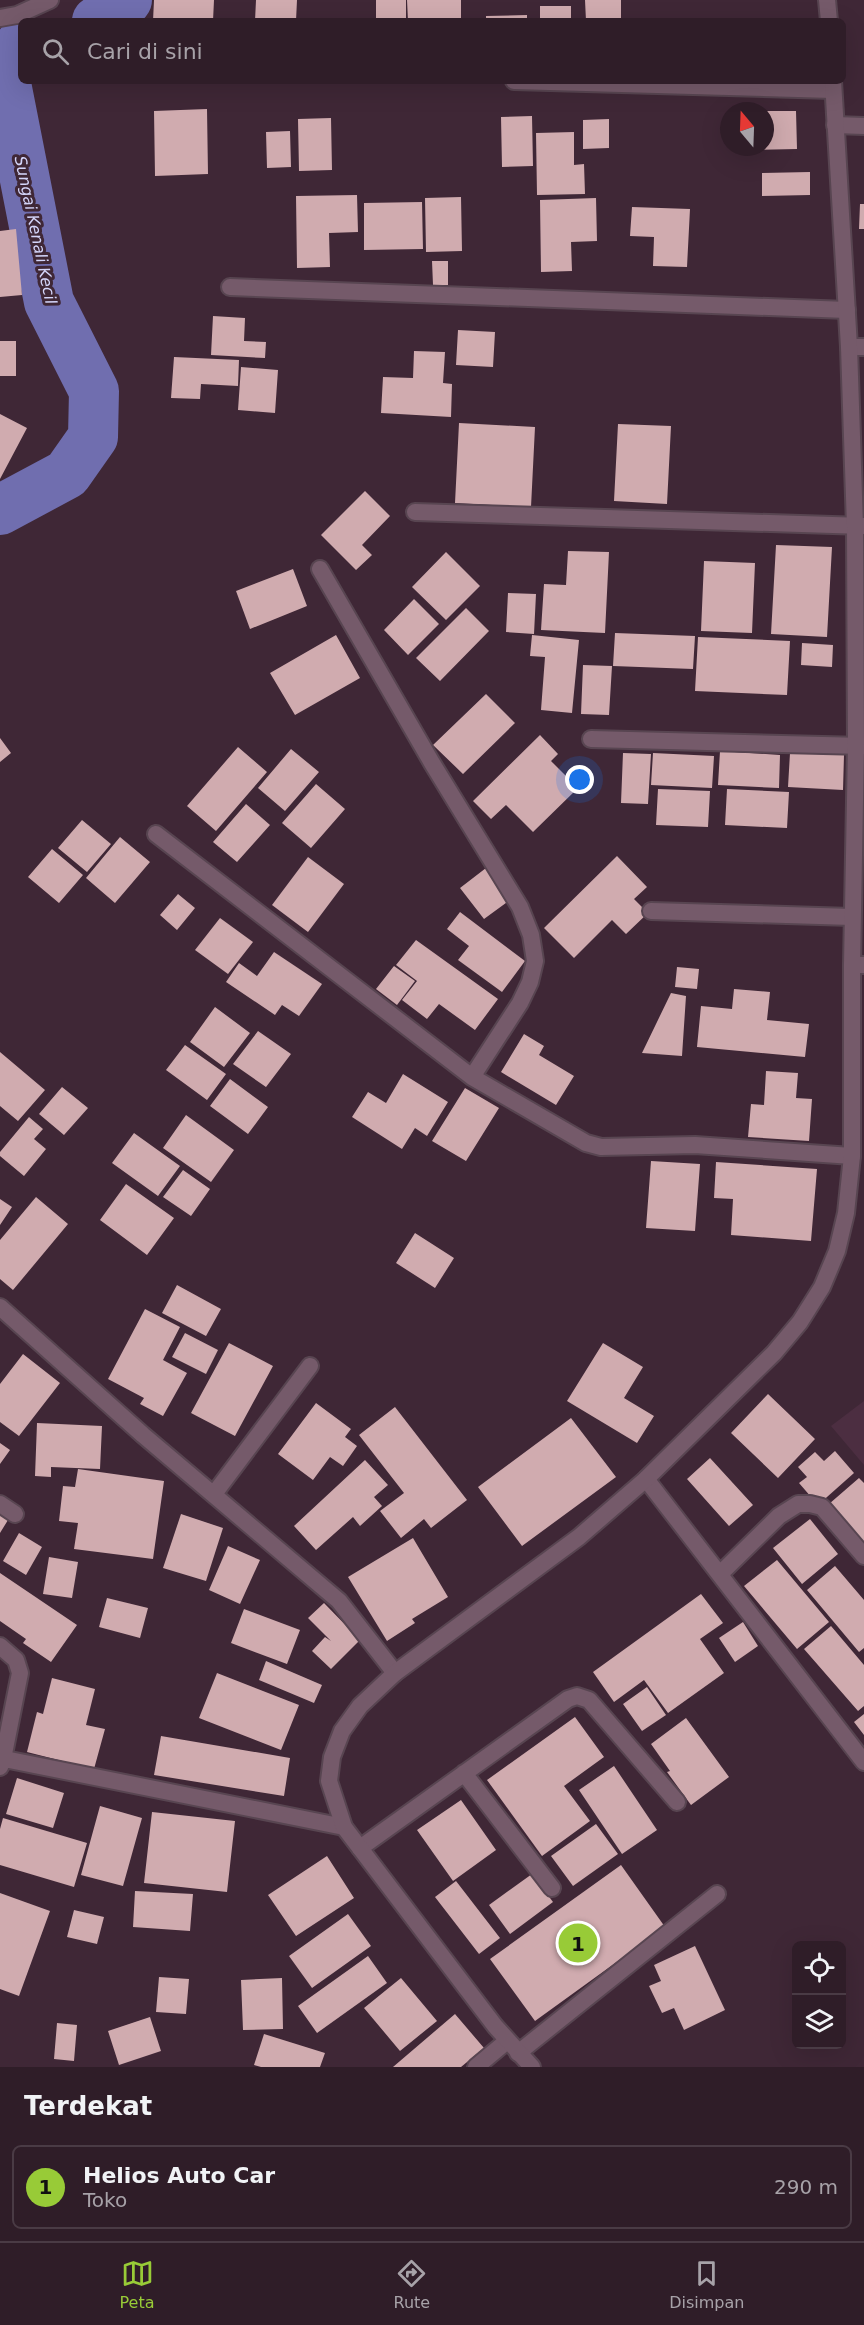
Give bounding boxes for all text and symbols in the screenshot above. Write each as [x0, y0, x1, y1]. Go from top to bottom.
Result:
search box [18, 18, 846, 84]
icon: search [39, 35, 72, 68]
text: Cari di sini [87, 39, 203, 64]
north arrow [720, 102, 774, 156]
water label: Sungai Kenali Kecil [11, 154, 61, 307]
your location [565, 765, 594, 794]
pin: 1 [558, 1920, 598, 1966]
map controls [792, 1941, 846, 2049]
button: locate [792, 1941, 846, 1995]
button: layers [792, 1995, 846, 2049]
text: Terdekat [24, 2091, 152, 2121]
text: Helios Auto Car [83, 2163, 275, 2188]
text: 1 [39, 2175, 52, 2199]
text: 290 m [774, 2175, 838, 2199]
text: Toko [83, 2188, 127, 2212]
tab: Peta [120, 2257, 155, 2312]
tab: Rute [394, 2257, 430, 2312]
tab: Disimpan [669, 2257, 744, 2312]

